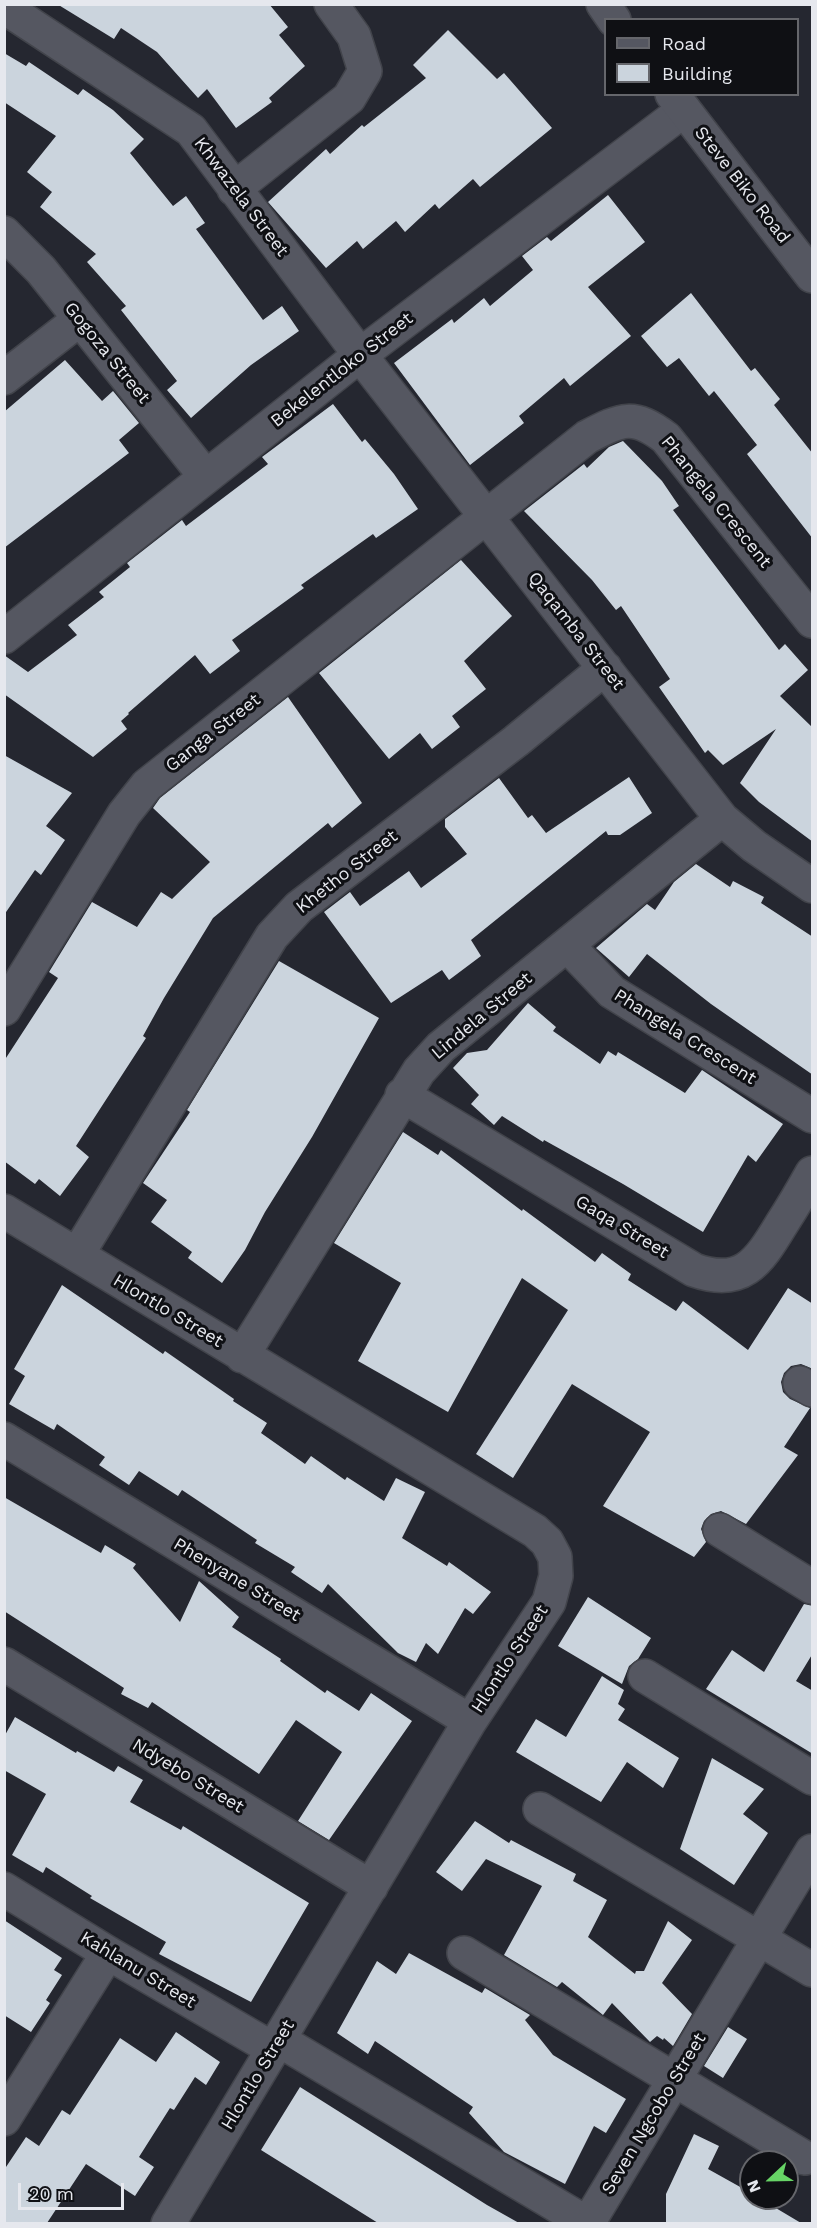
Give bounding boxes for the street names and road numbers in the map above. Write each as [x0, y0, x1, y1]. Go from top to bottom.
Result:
street label: Steve Biko Road [690, 122, 794, 248]
street label: Khwazela Street [189, 133, 293, 261]
street label: Gogoza Street [60, 298, 154, 408]
street label: Bekelentloko Street [267, 308, 417, 432]
street label: Phangela Crescent [656, 432, 776, 572]
street label: Qaqamba Street [523, 568, 629, 694]
street label: Ganga Street [161, 689, 265, 777]
street label: Khetho Street [292, 826, 402, 918]
street label: Lindela Street [427, 968, 537, 1064]
street label: Phangela Crescent [610, 985, 760, 1089]
street label: Gaqa Street [571, 1191, 673, 1263]
street label: Hlontlo Street [109, 1270, 227, 1352]
street label: Phenyane Street [170, 1534, 304, 1626]
street label: Hlontlo Street [467, 1601, 553, 1717]
street label: Ndyebo Street [128, 1734, 248, 1818]
street label: Kahlanu Street [76, 1927, 200, 2013]
street label: Hlontlo Street [217, 2016, 299, 2134]
street label: Seven Ngcobo Street [597, 2029, 711, 2199]

